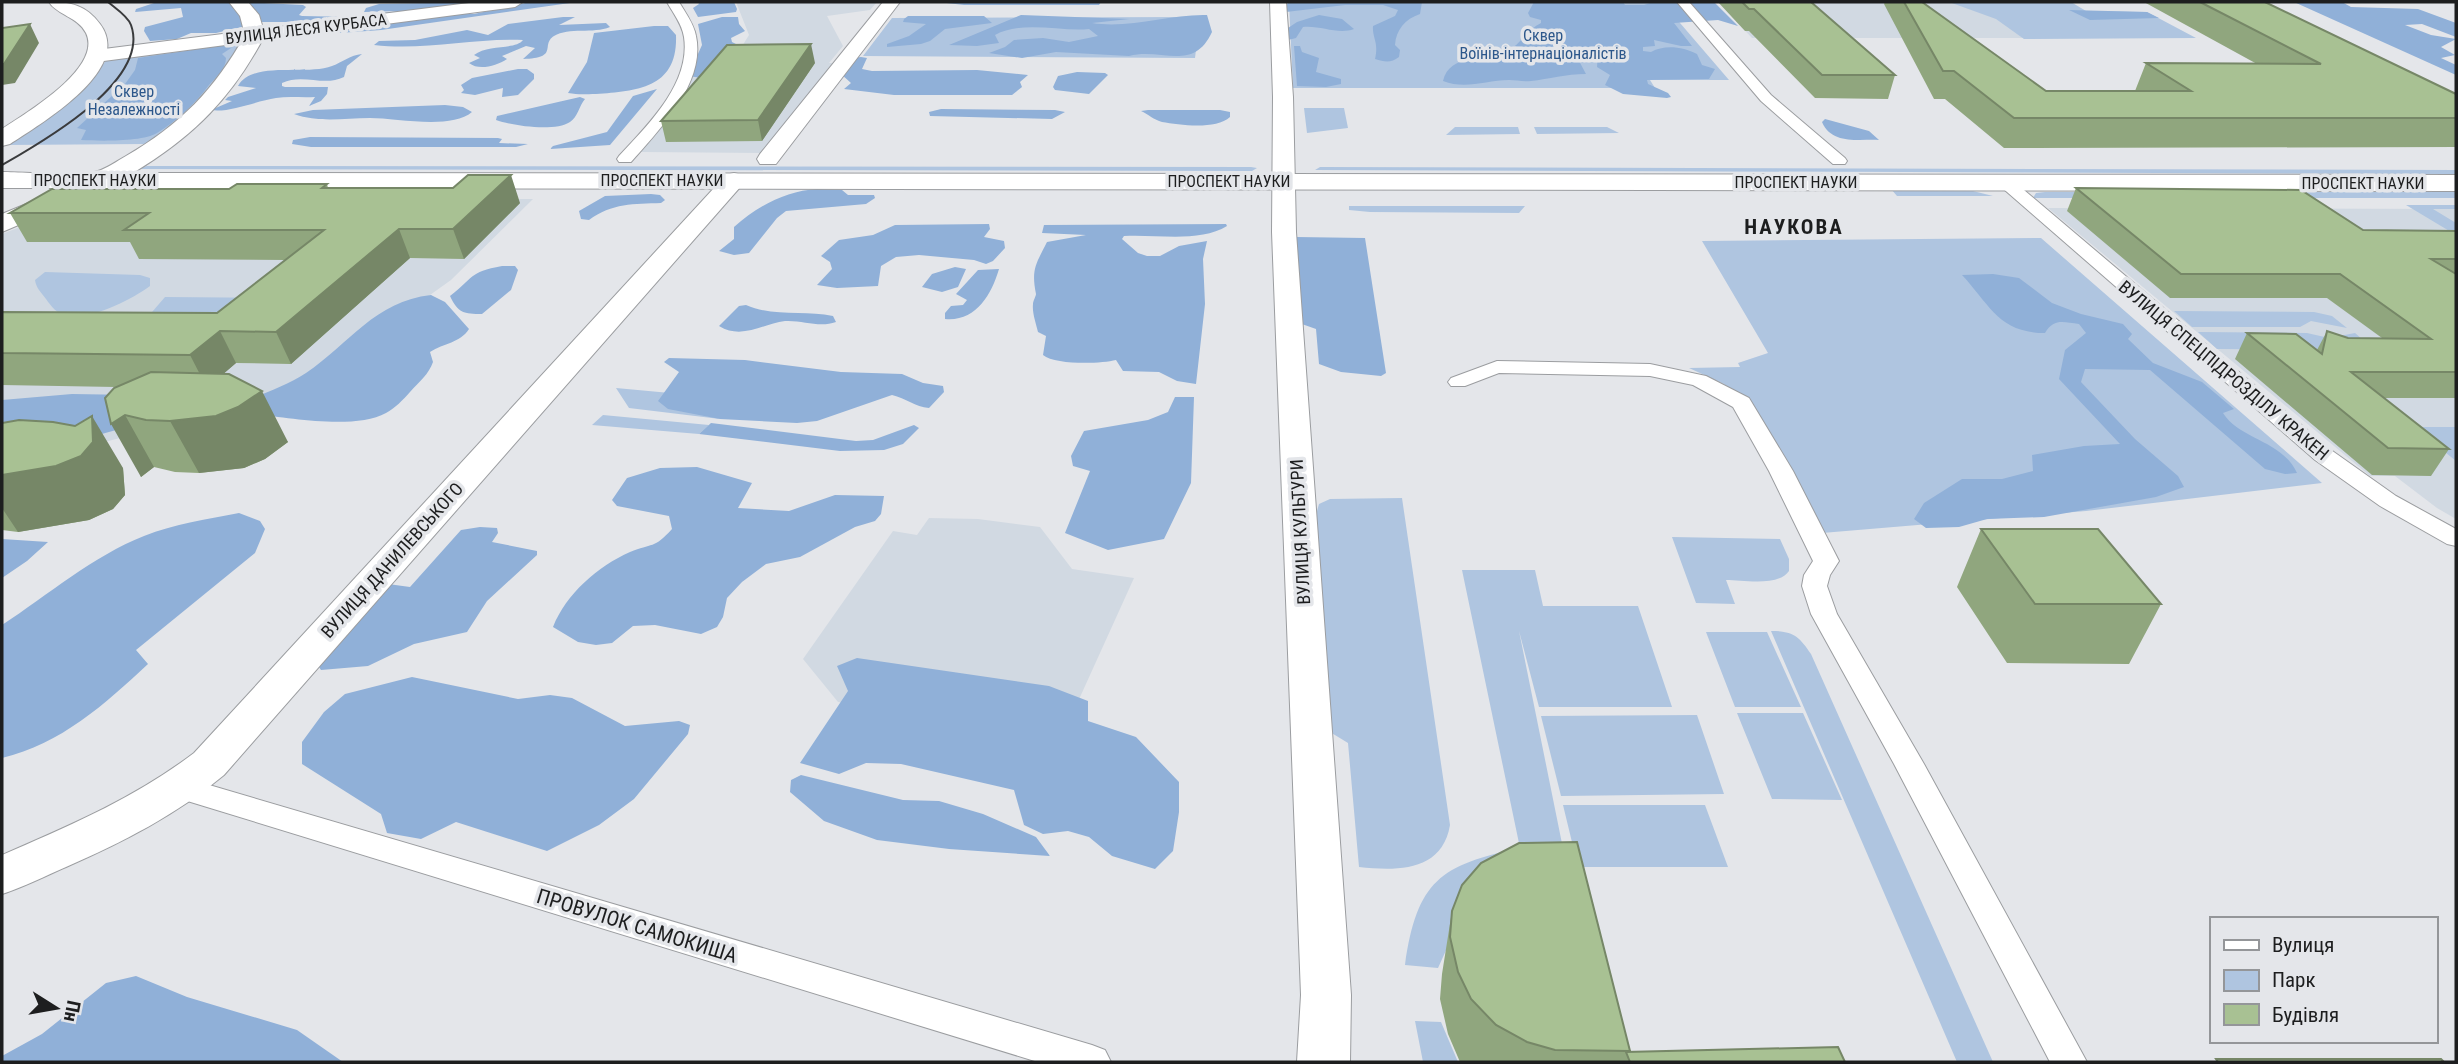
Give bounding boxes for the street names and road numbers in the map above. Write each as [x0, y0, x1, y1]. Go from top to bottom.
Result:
street label: ВУЛИЦЯ ЛЕСЯ КУРБАСА [224, 10, 388, 48]
street label: ПРОСПЕКТ НАУКИ [34, 171, 156, 190]
street label: ПРОСПЕКТ НАУКИ [601, 171, 723, 190]
street label: ПРОСПЕКТ НАУКИ [1168, 172, 1290, 191]
street label: ПРОСПЕКТ НАУКИ [1735, 173, 1857, 192]
street label: ПРОСПЕКТ НАУКИ [2302, 174, 2424, 193]
street label: ВУЛИЦЯ СПЕЦПІДРОЗДІЛУ КРАКЕН [2115, 276, 2333, 464]
street label: ВУЛИЦЯ КУЛЬТУРИ [1286, 459, 1314, 605]
street label: ВУЛИЦЯ ДАНИЛЕВСЬКОГО [317, 478, 467, 642]
street label: ПРОВУЛОК САМОКИША [534, 884, 740, 968]

